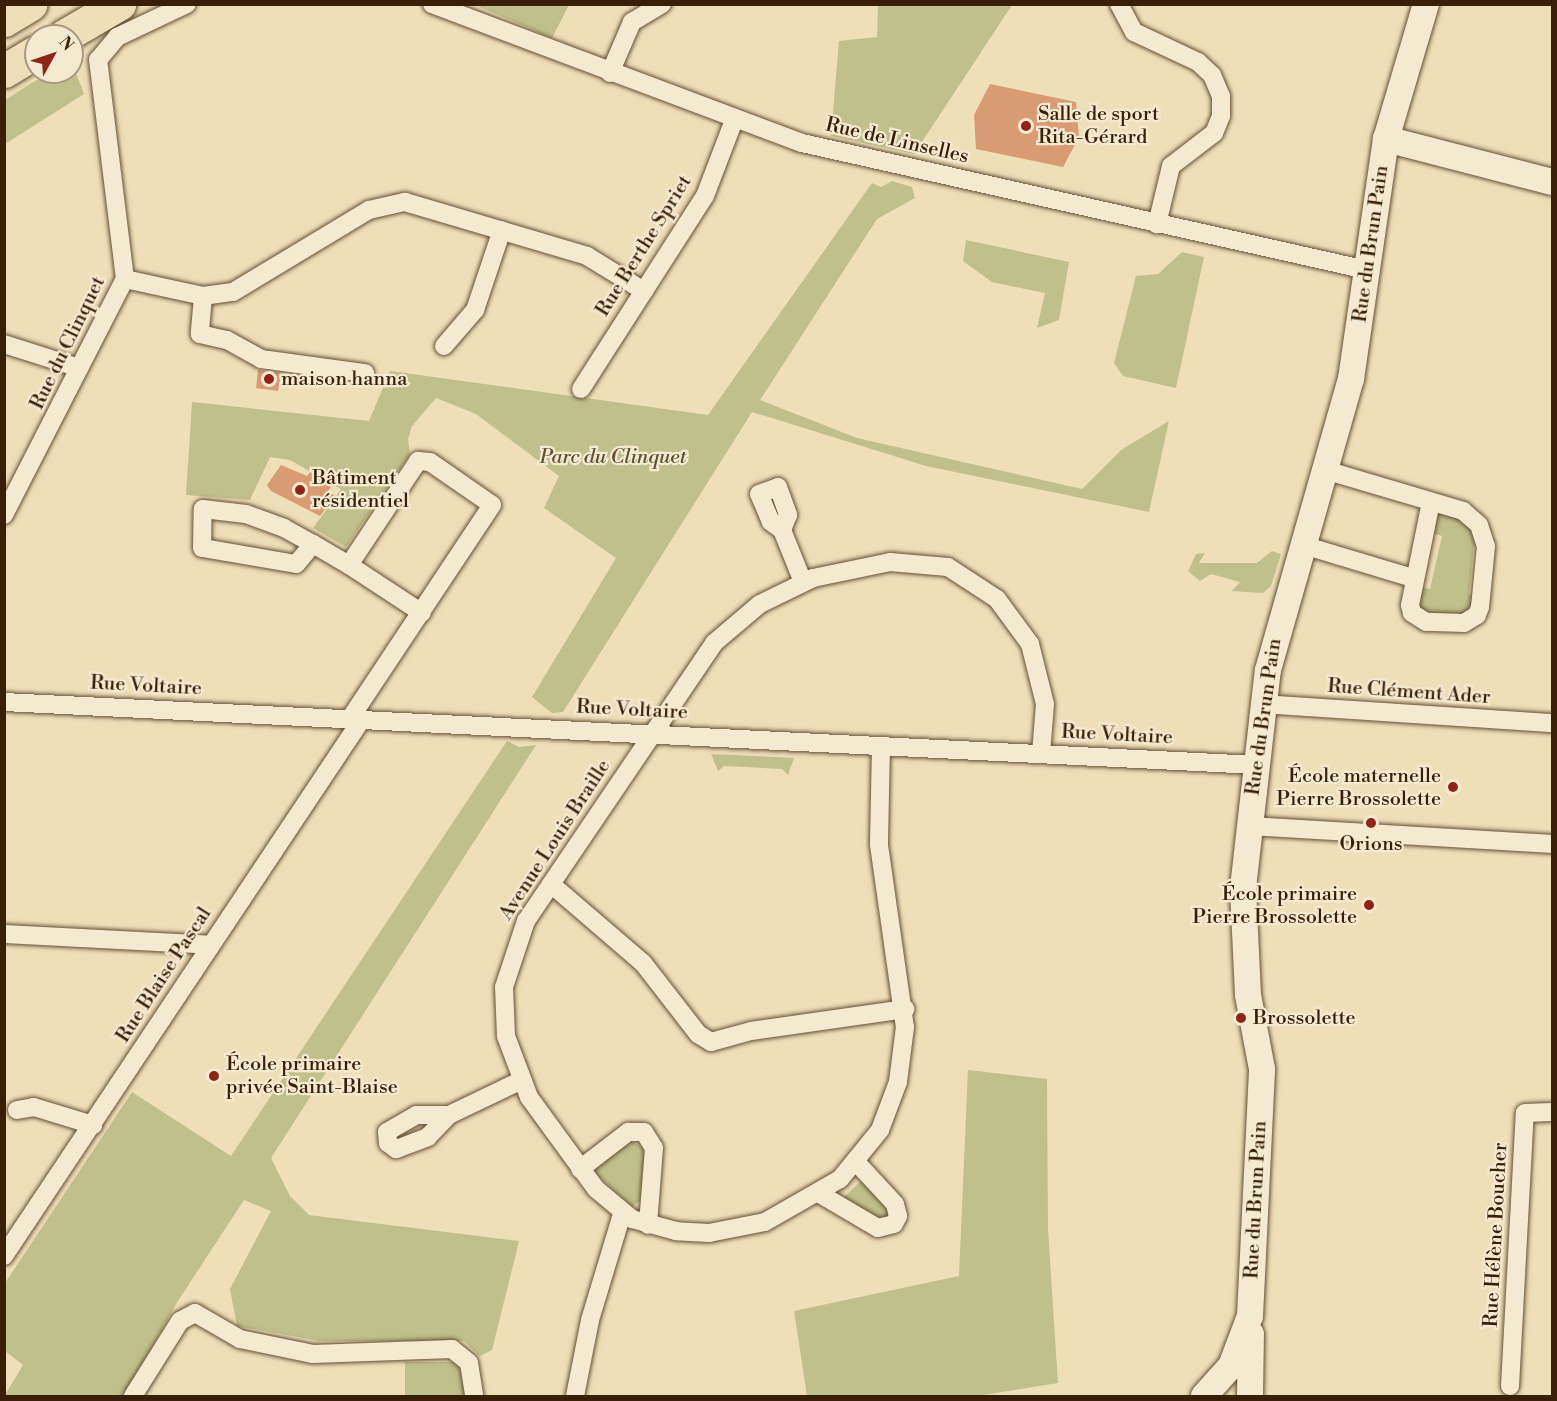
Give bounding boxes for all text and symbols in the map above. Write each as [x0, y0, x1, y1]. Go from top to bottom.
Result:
north arrow [24, 24, 84, 84]
text: N [55, 32, 78, 55]
place label: Salle de sport Rita-Gérard [1038, 102, 1159, 149]
street label: Rue de Linselles [823, 113, 971, 169]
marker: Salle de sport Rita-Gérard [1019, 119, 1033, 133]
street label: Rue du Brun Pain [1348, 164, 1394, 324]
street label: Rue Berthe Spriet [591, 171, 697, 321]
street label: Rue du Clinquet [25, 272, 111, 414]
place label: maison hanna [281, 367, 407, 391]
marker: maison hanna [262, 372, 276, 386]
park label: Parc du Clinquet [540, 445, 686, 469]
place label: Bâtiment résidentiel [312, 466, 409, 513]
marker: Bâtiment résidentiel [293, 483, 307, 497]
street label: Rue du Brun Pain [1241, 637, 1287, 797]
street label: Rue Voltaire [90, 671, 202, 701]
street label: Rue Clément Ader [1327, 674, 1491, 710]
street label: Rue Voltaire [576, 695, 688, 725]
street label: Rue Voltaire [1061, 720, 1173, 750]
street label: Avenue Louis Braille [494, 755, 616, 925]
place label: École maternelle Pierre Brossolette [1276, 764, 1441, 811]
marker: École maternelle Pierre Brossolette [1446, 780, 1460, 794]
marker: Orions [1364, 816, 1378, 830]
place label: Orions [1339, 832, 1403, 856]
place label: École primaire Pierre Brossolette [1192, 882, 1357, 929]
marker: École primaire Pierre Brossolette [1362, 898, 1376, 912]
street label: Rue Blaise Pascal [111, 903, 217, 1047]
place label: Brossolette [1253, 1006, 1356, 1030]
marker: Brossolette [1234, 1011, 1248, 1025]
place label: École primaire privée Saint-Blaise [226, 1052, 398, 1099]
marker: École primaire privée Saint-Blaise [207, 1069, 221, 1083]
street label: Rue du Brun Pain [1240, 1120, 1272, 1280]
street label: Rue Hélène Boucher [1479, 1142, 1513, 1328]

